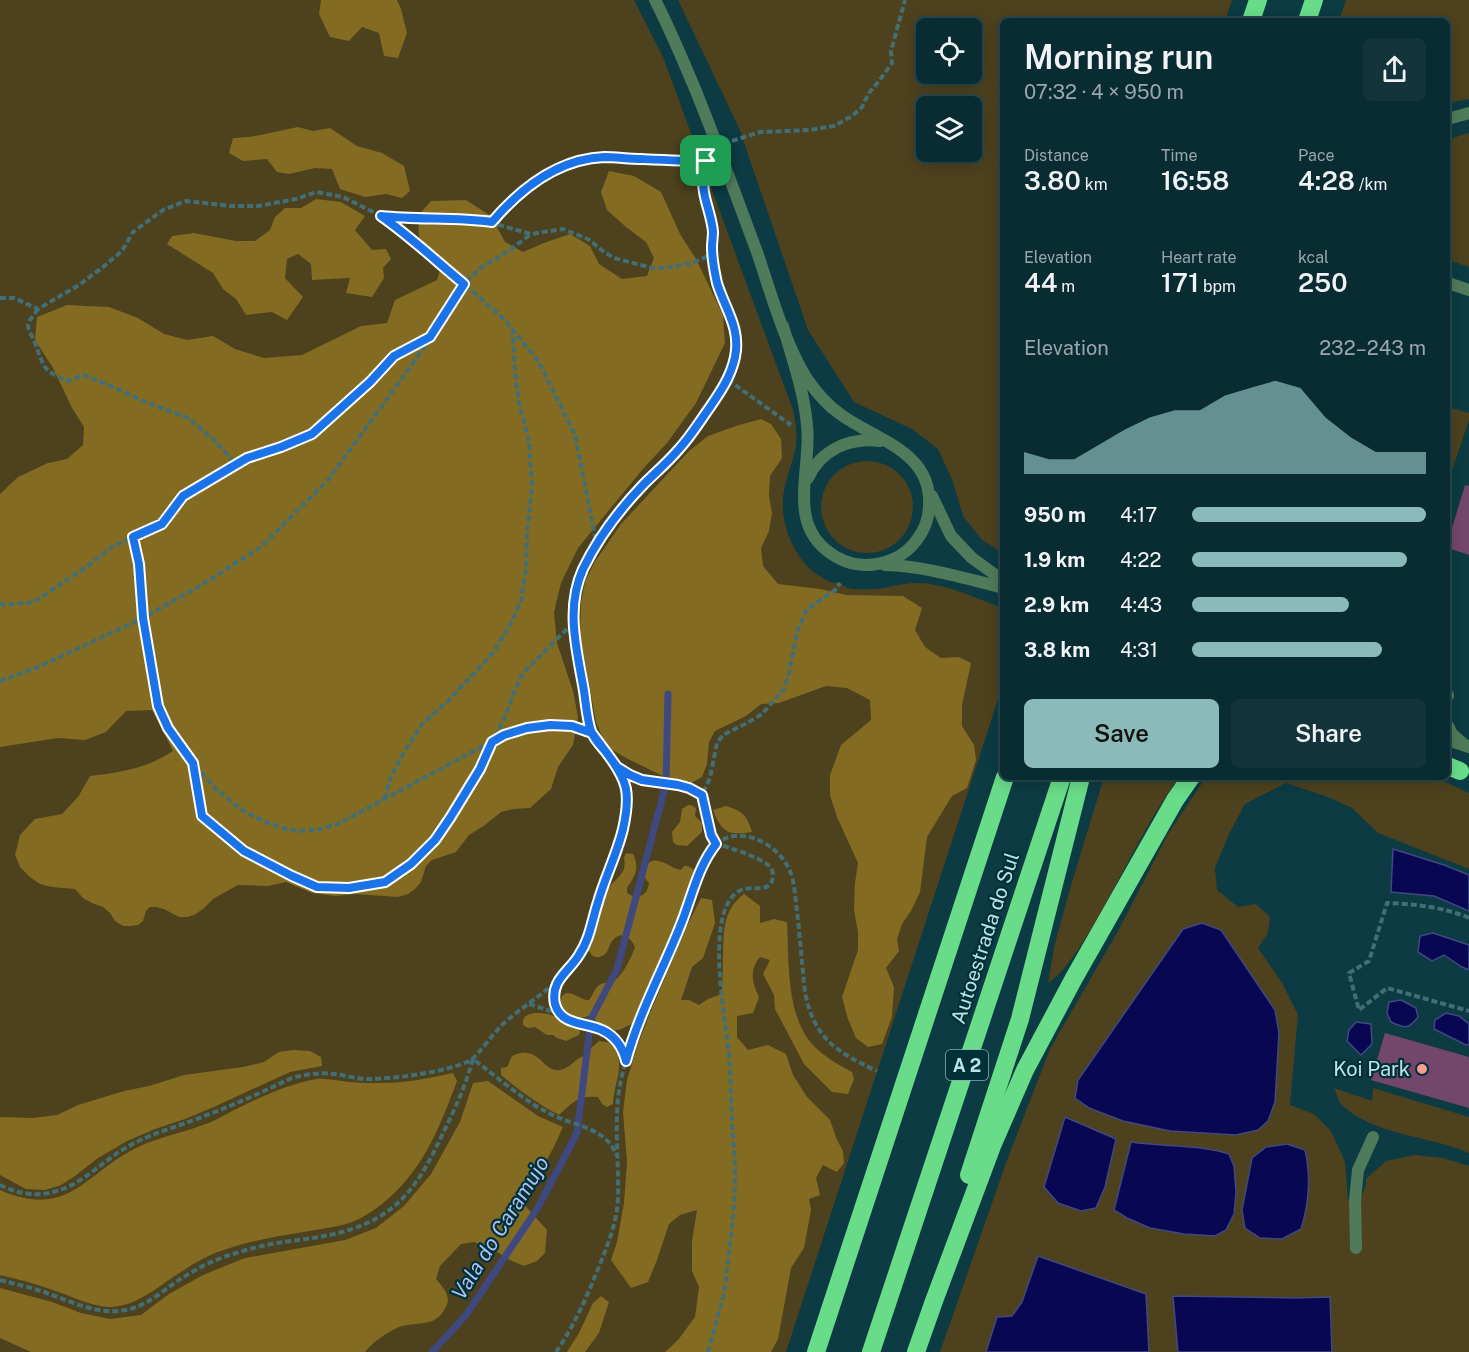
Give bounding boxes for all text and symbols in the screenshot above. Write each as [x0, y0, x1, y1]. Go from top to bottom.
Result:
map controls [916, 18, 982, 162]
button: locate [916, 18, 982, 84]
text: Morning run [1024, 38, 1213, 76]
button: share [1363, 38, 1426, 101]
text: 07:32 · 4 × 950 m [1024, 80, 1184, 104]
button: layers [916, 96, 982, 162]
pin [680, 135, 731, 186]
icon: arrive [689, 144, 722, 177]
text: Distance [1024, 146, 1089, 165]
text: Time [1161, 146, 1197, 165]
text: Pace [1298, 146, 1335, 165]
text: 3.80 [1024, 165, 1081, 196]
text: 16:58 [1161, 165, 1229, 196]
text: 4:28 [1298, 165, 1355, 196]
text: km [1081, 175, 1108, 194]
text: /km [1355, 175, 1387, 194]
text: Elevation [1024, 248, 1092, 267]
text: Heart rate [1161, 248, 1237, 267]
text: kcal [1298, 248, 1329, 267]
text: 44 [1024, 267, 1057, 298]
text: 171 [1161, 267, 1199, 298]
text: 250 [1298, 267, 1348, 298]
text: m [1057, 277, 1075, 296]
text: bpm [1199, 277, 1236, 296]
text: Elevation [1024, 336, 1109, 360]
text: 232–243 m [1319, 336, 1426, 360]
text: 950 m [1024, 503, 1086, 527]
text: 4:17 [1120, 503, 1157, 527]
text: 1.9 km [1024, 548, 1085, 572]
text: 4:22 [1120, 548, 1161, 572]
text: 2.9 km [1024, 593, 1089, 617]
text: 4:43 [1120, 593, 1162, 617]
text: 3.8 km [1024, 638, 1090, 662]
text: 4:31 [1120, 638, 1158, 662]
button: Save [1024, 699, 1219, 768]
button: Share [1231, 699, 1426, 768]
street label: Autoestrada do Sul [946, 849, 1024, 1027]
road number: A 2 [946, 1050, 988, 1080]
place label: Koi Park [1333, 1057, 1410, 1081]
marker: Koi Park [1415, 1062, 1429, 1076]
water label: Vala do Caramujo [446, 1152, 554, 1304]

